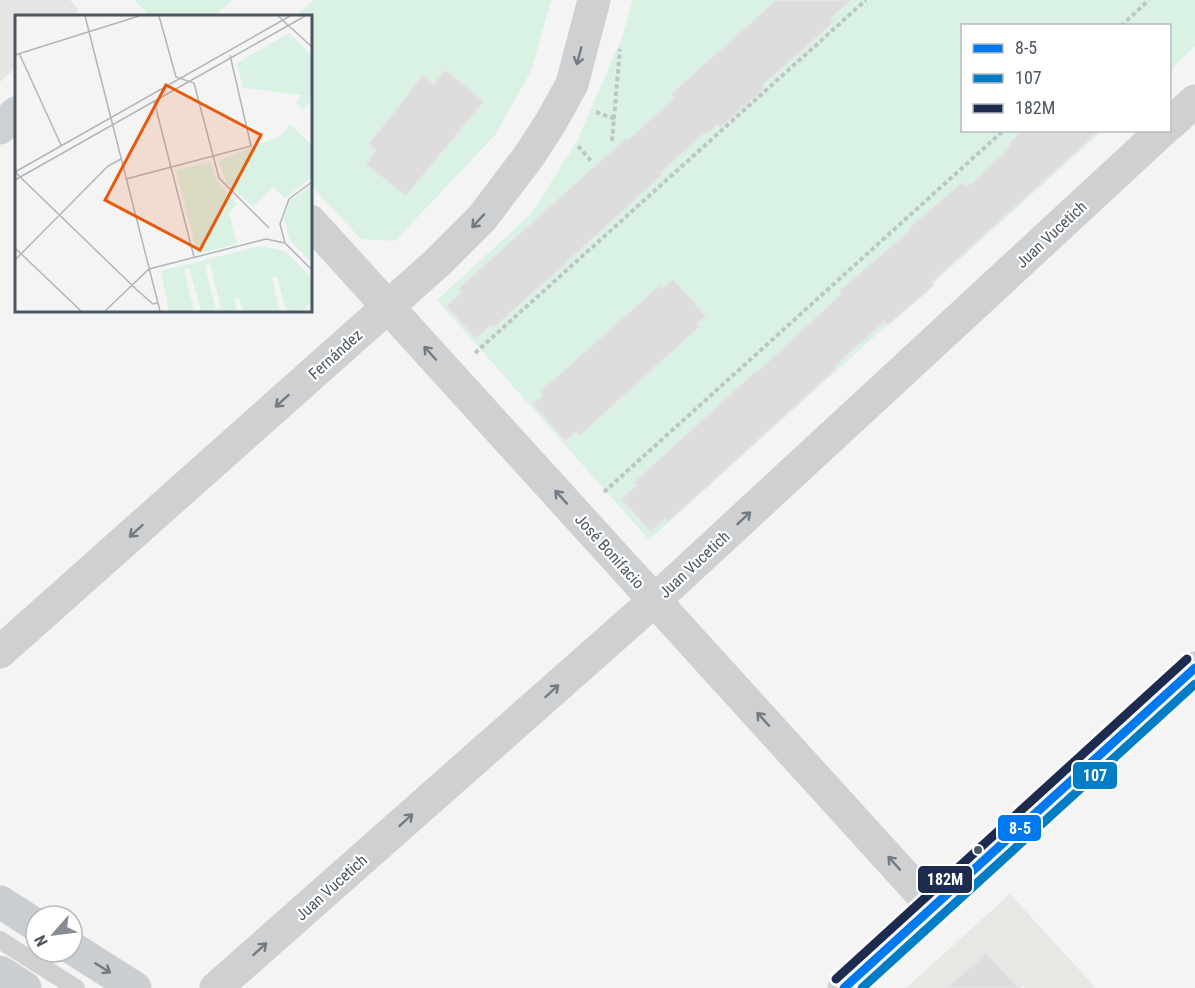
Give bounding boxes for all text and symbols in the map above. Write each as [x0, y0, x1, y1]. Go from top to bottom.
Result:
inset map [15, 15, 312, 312]
legend [961, 24, 1171, 132]
text: 8-5 [1015, 37, 1037, 58]
one-way arrow [573, 47, 584, 66]
text: 107 [1015, 67, 1042, 88]
text: 182M [1015, 97, 1055, 118]
street label: Juan Vucetich [1012, 197, 1091, 272]
one-way arrow [471, 214, 485, 229]
street label: Fernández [305, 325, 366, 383]
one-way arrow [423, 345, 437, 360]
one-way arrow [275, 394, 290, 408]
one-way arrow [554, 490, 568, 505]
street label: José Bonifacio [571, 510, 648, 593]
one-way arrow [736, 511, 751, 525]
one-way arrow [129, 524, 144, 538]
street label: Juan Vucetich [655, 527, 734, 602]
one-way arrow [544, 684, 559, 698]
one-way arrow [756, 712, 770, 727]
line badge: 107 [1072, 761, 1118, 790]
text: 107 [1083, 766, 1107, 785]
one-way arrow [398, 813, 413, 827]
line badge: 8-5 [997, 814, 1042, 842]
text: 8-5 [1009, 819, 1031, 838]
unlabelled marker [972, 844, 984, 856]
street label: Juan Vucetich [292, 850, 371, 924]
one-way arrow [887, 856, 901, 871]
line badge: 182M [917, 865, 973, 894]
text: 182M [927, 870, 963, 889]
north arrow [24, 904, 84, 964]
text: N [31, 932, 52, 950]
one-way arrow [252, 942, 267, 956]
one-way arrow [95, 962, 111, 974]

